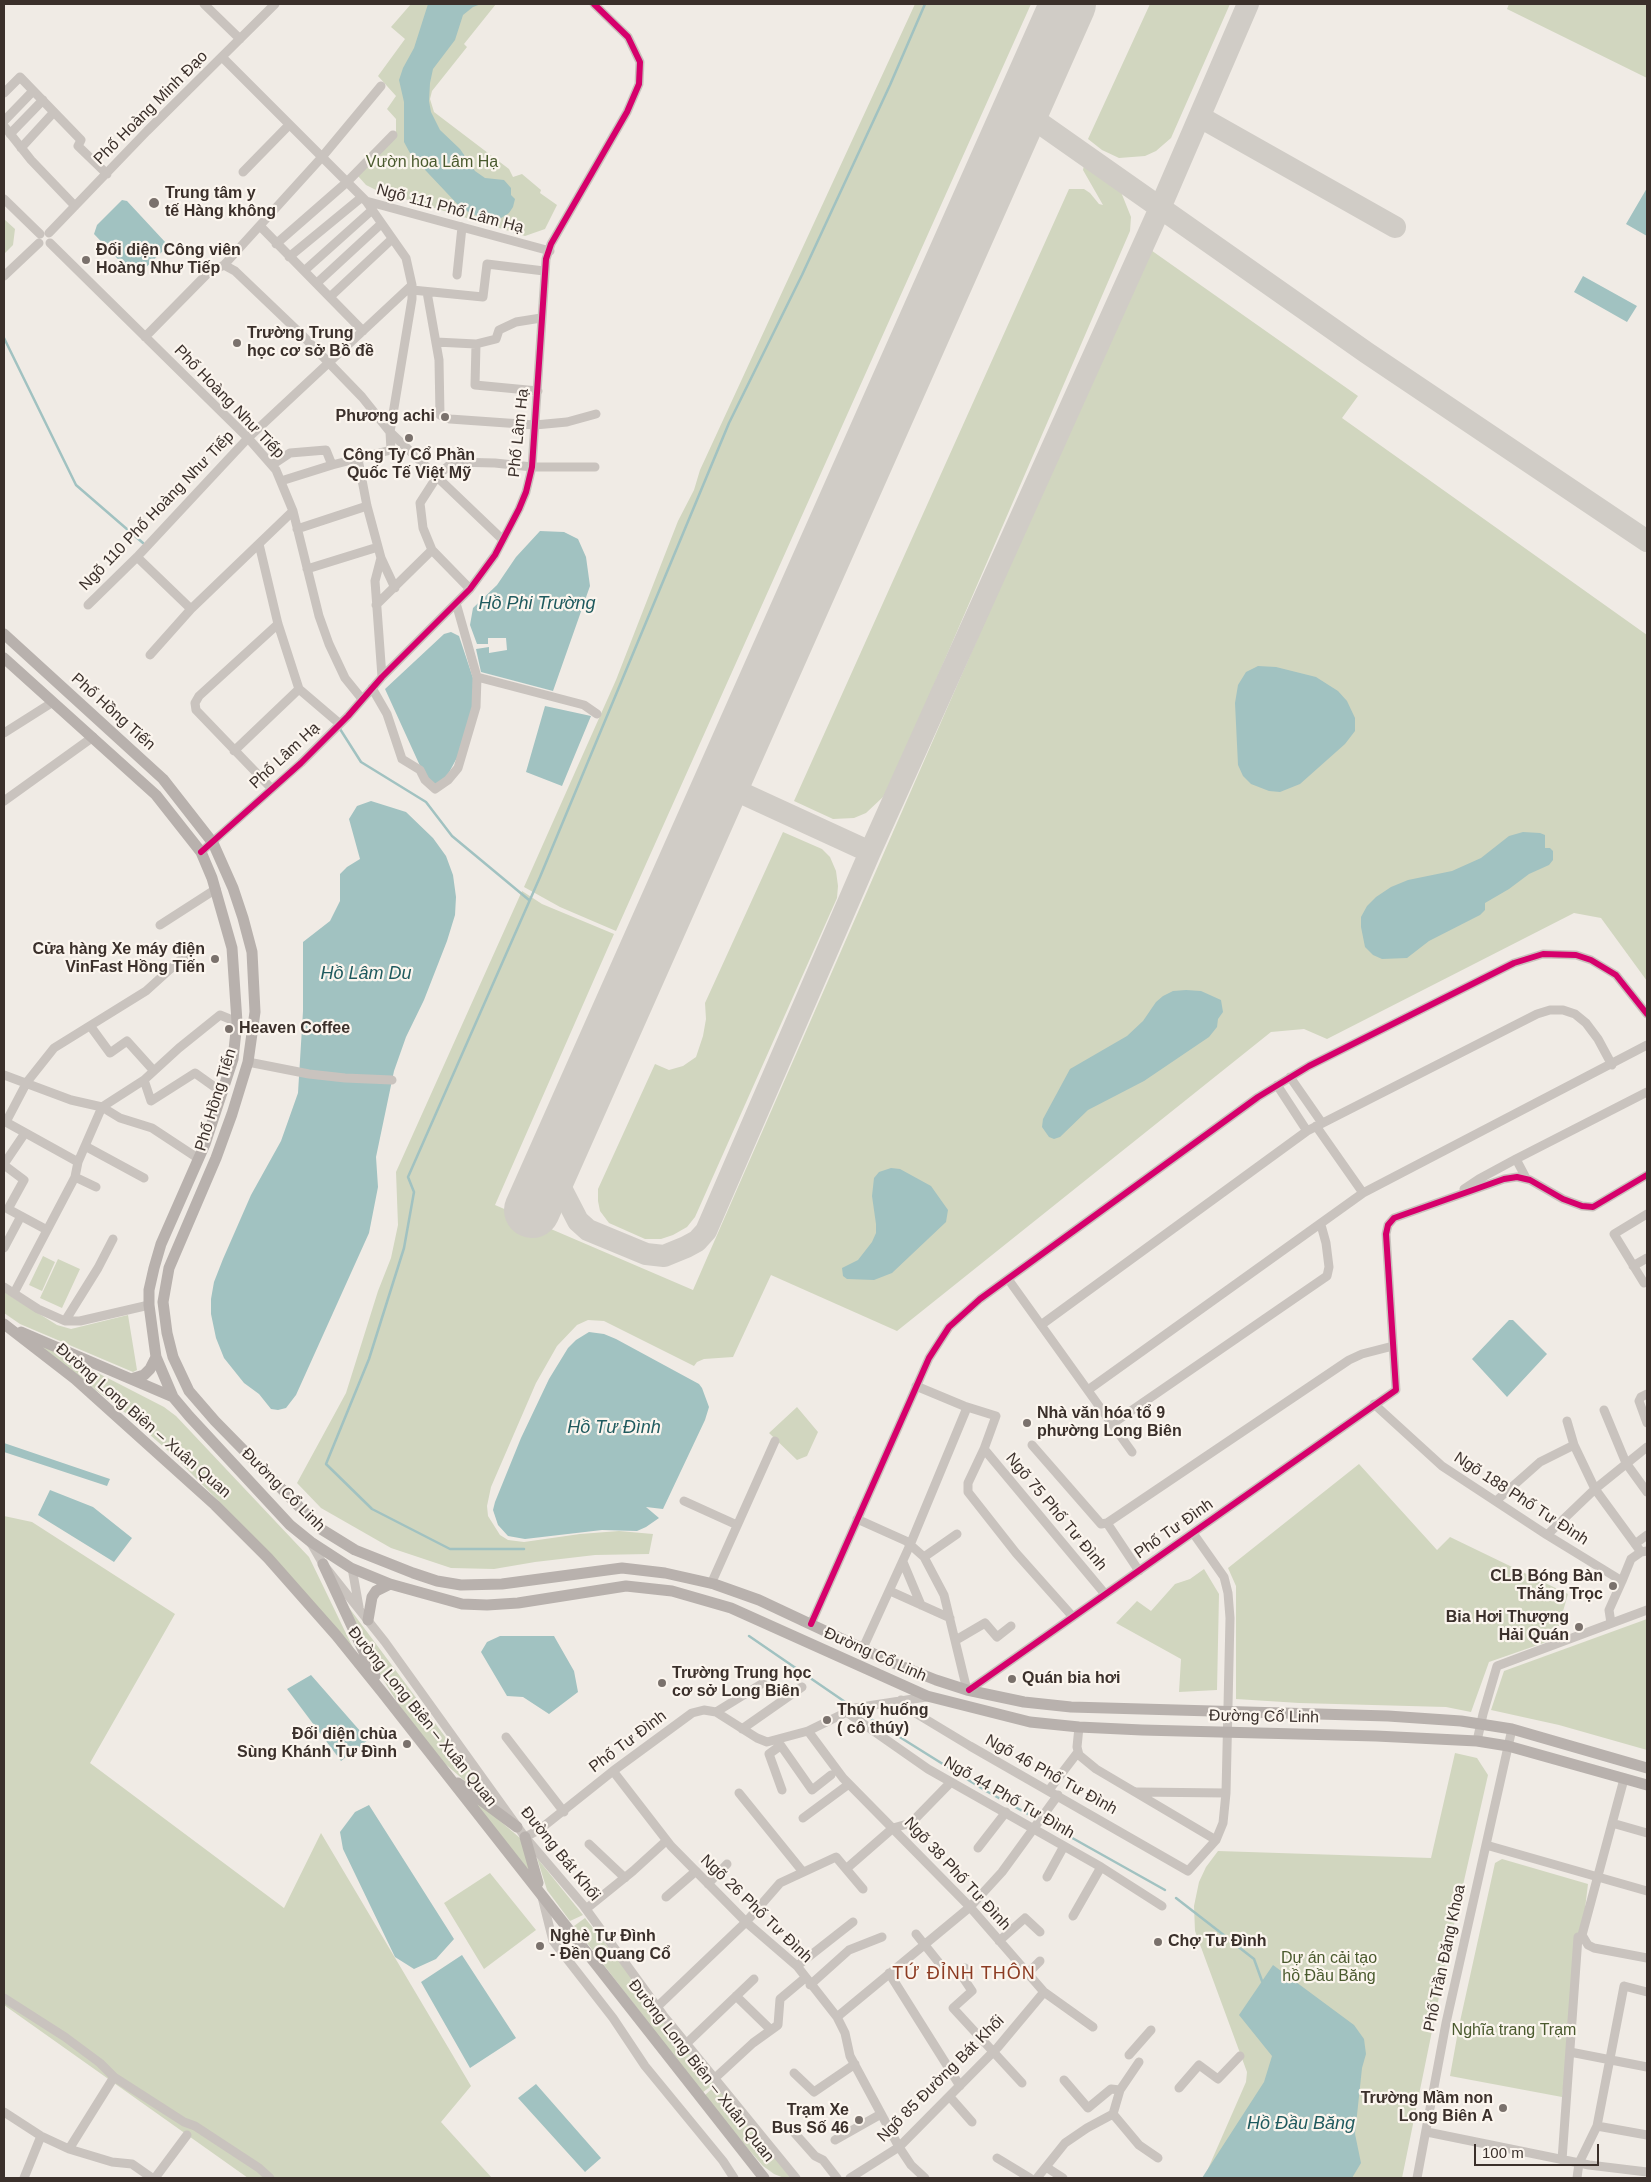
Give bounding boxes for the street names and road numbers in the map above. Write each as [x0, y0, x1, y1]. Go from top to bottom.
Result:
street label: Phố Hoàng Minh Đạo [90, 47, 212, 169]
street label: Ngõ 111 Phố Lâm Hạ [374, 180, 526, 238]
street label: Phố Hoàng Như Tiếp [170, 341, 288, 463]
street label: Phố Lâm Hạ [505, 388, 533, 478]
street label: Ngõ 110 Phố Hoàng Như Tiếp [76, 427, 238, 595]
street label: Phố Hồng Tiến [67, 669, 159, 755]
street label: Phố Lâm Hạ [246, 719, 324, 793]
street label: Phố Hồng Tiến [191, 1046, 241, 1154]
street label: Đường Long Biên – Xuân Quan [51, 1340, 235, 1502]
street label: Đường Cổ Linh [237, 1444, 329, 1536]
street label: Ngõ 188 Phố Tư Đình [1450, 1448, 1592, 1550]
street label: Ngõ 75 Phố Tư Đình [1001, 1449, 1111, 1575]
street label: Phố Tư Đình [1131, 1495, 1217, 1563]
street label: Đường Long Biên – Xuân Quan [343, 1623, 501, 1811]
street label: Đường Cổ Linh [821, 1624, 929, 1686]
street label: Đường Cổ Linh [1209, 1706, 1319, 1728]
street label: Phố Tư Đình [586, 1707, 670, 1777]
street label: Ngõ 46 Phố Tư Đình [982, 1731, 1120, 1819]
street label: Ngõ 44 Phố Tư Đình [940, 1753, 1078, 1843]
street label: Đường Bát Khối [516, 1803, 604, 1905]
street label: Ngõ 38 Phố Tư Đình [900, 1813, 1014, 1935]
street label: Ngõ 26 Phố Tư Đình [696, 1851, 816, 1967]
street label: Phố Trần Đăng Khoa [1420, 1883, 1470, 2033]
street label: Đường Long Biên – Xuân Quan [624, 1976, 778, 2166]
street label: Ngõ 85 Đường Bát Khối [874, 2012, 1008, 2146]

